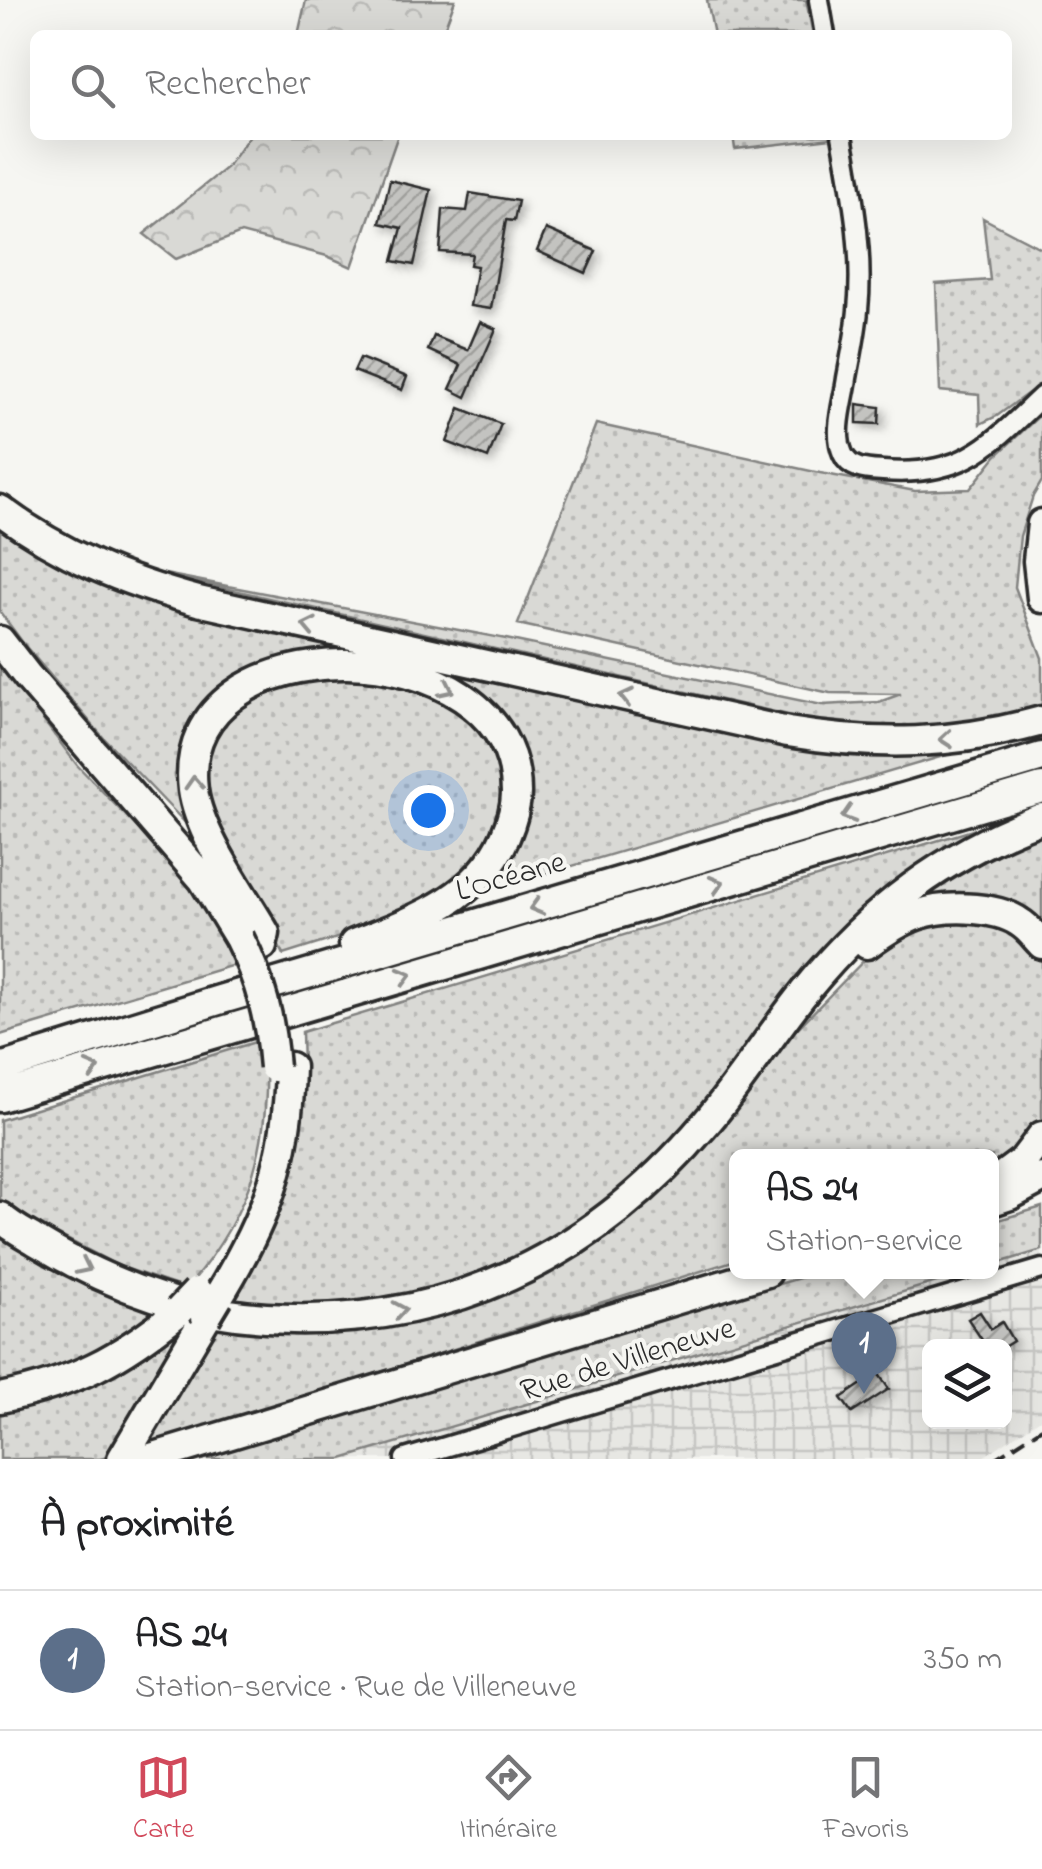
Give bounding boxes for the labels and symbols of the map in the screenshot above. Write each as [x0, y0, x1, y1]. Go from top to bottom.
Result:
one-way arrow [301, 617, 318, 638]
one-way arrow [437, 677, 455, 697]
one-way arrow [618, 688, 635, 709]
one-way arrow [938, 728, 954, 750]
one-way arrow [184, 775, 205, 791]
your location [403, 785, 454, 836]
one-way arrow [840, 803, 857, 824]
street label: L’Océane [451, 840, 572, 916]
one-way arrow [707, 875, 724, 896]
one-way arrow [528, 895, 545, 916]
one-way arrow [396, 967, 413, 988]
one-way arrow [84, 1060, 101, 1081]
one-way arrow [74, 1254, 92, 1274]
one-way arrow [391, 1300, 408, 1321]
street label: Rue de Villeneuve [515, 1306, 742, 1416]
pin: 1 [832, 1312, 896, 1394]

